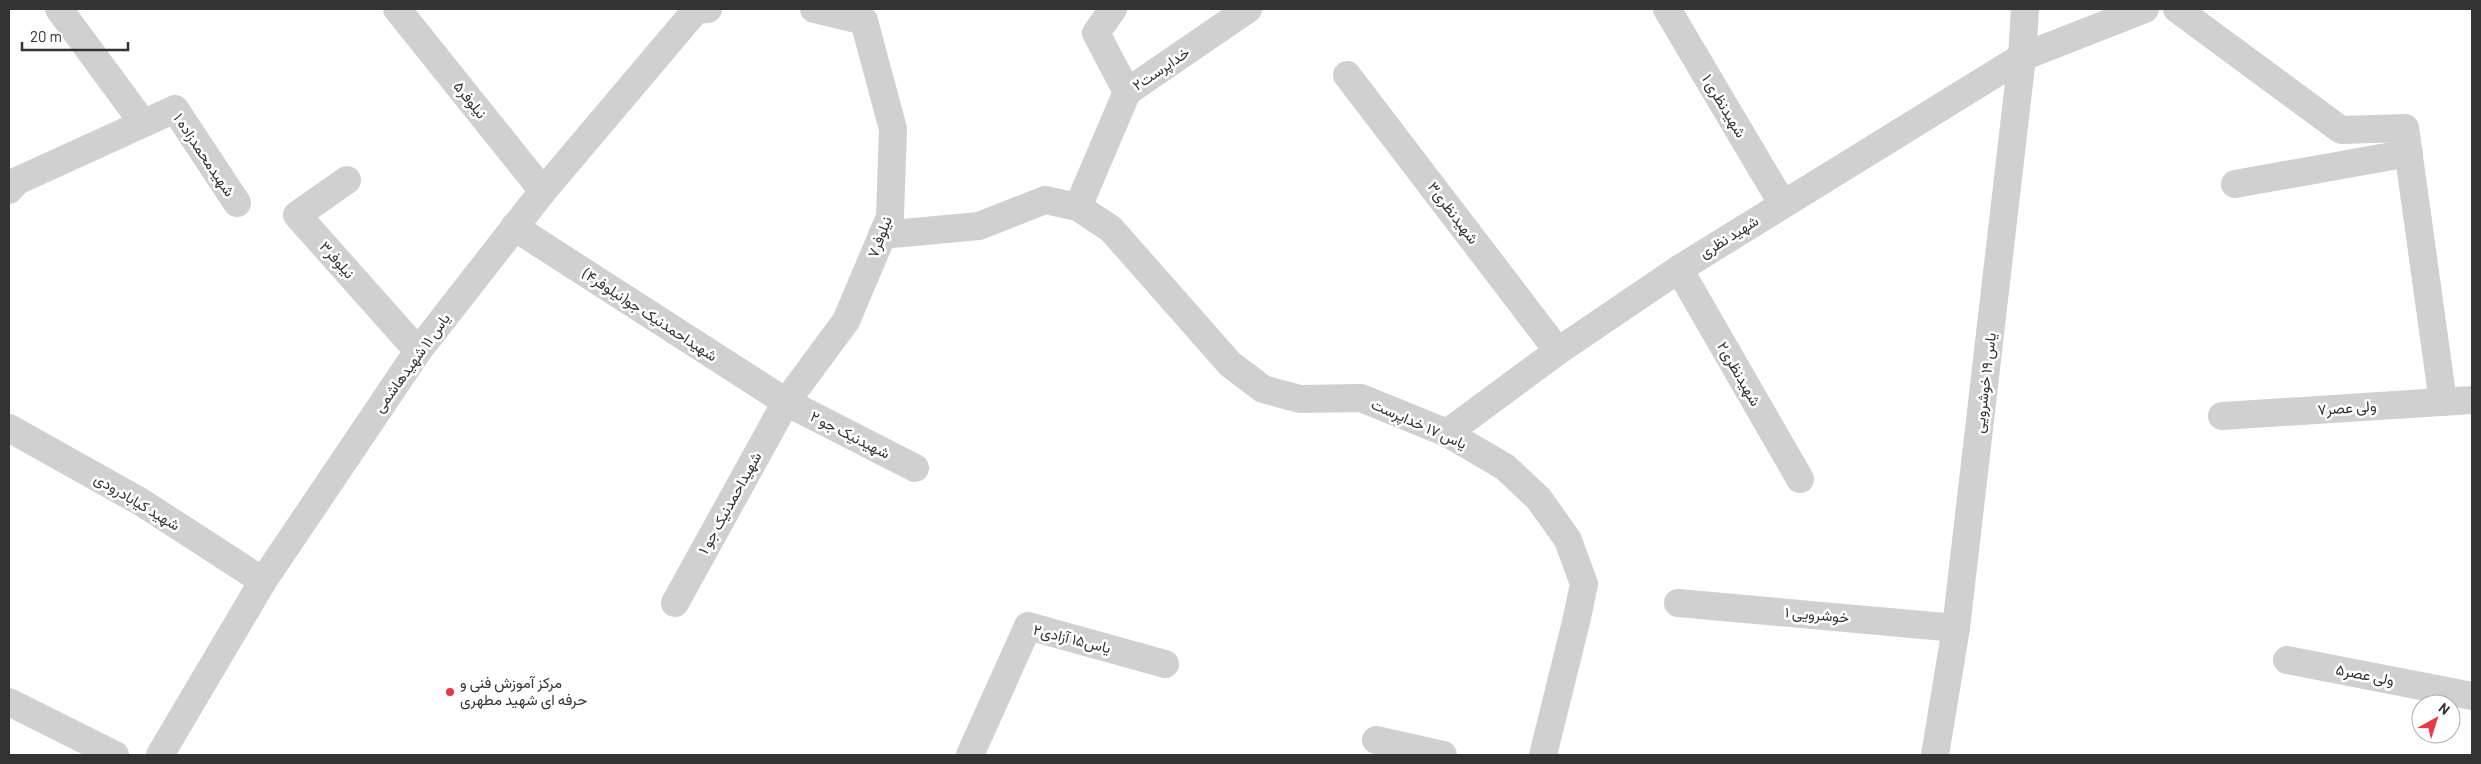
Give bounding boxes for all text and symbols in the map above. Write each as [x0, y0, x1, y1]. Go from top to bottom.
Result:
scale bar [22, 20, 129, 52]
text: 20 m [30, 27, 62, 45]
street label: خداپرست۲ [1128, 43, 1194, 95]
street label: شهیدنظری ۱ [1697, 70, 1751, 142]
street label: نیلوفر۵ [450, 77, 491, 122]
street label: شهیدمحمدزاده ۱ [170, 109, 239, 200]
street label: شهیدنظری۳ [1423, 178, 1483, 248]
street label: شهید نظری [1696, 211, 1763, 263]
street label: نیلوفر۷ [863, 214, 896, 260]
street label: نیلوفر۳ [316, 237, 359, 282]
street label: شهیداحمدنیک جو(نیلوفر۴) [579, 263, 721, 365]
street label: یاس ۱۱ شهیدهاشمی [369, 309, 455, 417]
street label: یاس ۱۹ خوشرویی [1969, 332, 2001, 434]
street label: شهیدنظری۲ [1712, 338, 1766, 410]
street label: یاس ۱۷ خداپرست [1368, 394, 1470, 454]
street label: ولی عصر۷ [2317, 396, 2377, 420]
street label: شهیدنیک جو ۲ [807, 406, 894, 463]
street label: شهیداحمدنیک جو ۱ [694, 448, 766, 557]
street label: شهید کیابادرودی [90, 469, 184, 536]
street label: خوشرویی ۱ [1784, 602, 1850, 628]
street label: یاس۱۵ آزادی۲ [1031, 620, 1113, 658]
street label: ولی عصر۵ [2334, 660, 2396, 690]
place label: مرکز آموزش فنی و حرفه ای شهید مطهری [460, 673, 587, 710]
marker: مرکز آموزش فنی و حرفه ای شهید مطهری [444, 686, 456, 698]
north arrow [2411, 694, 2461, 744]
text: N [2436, 699, 2453, 718]

